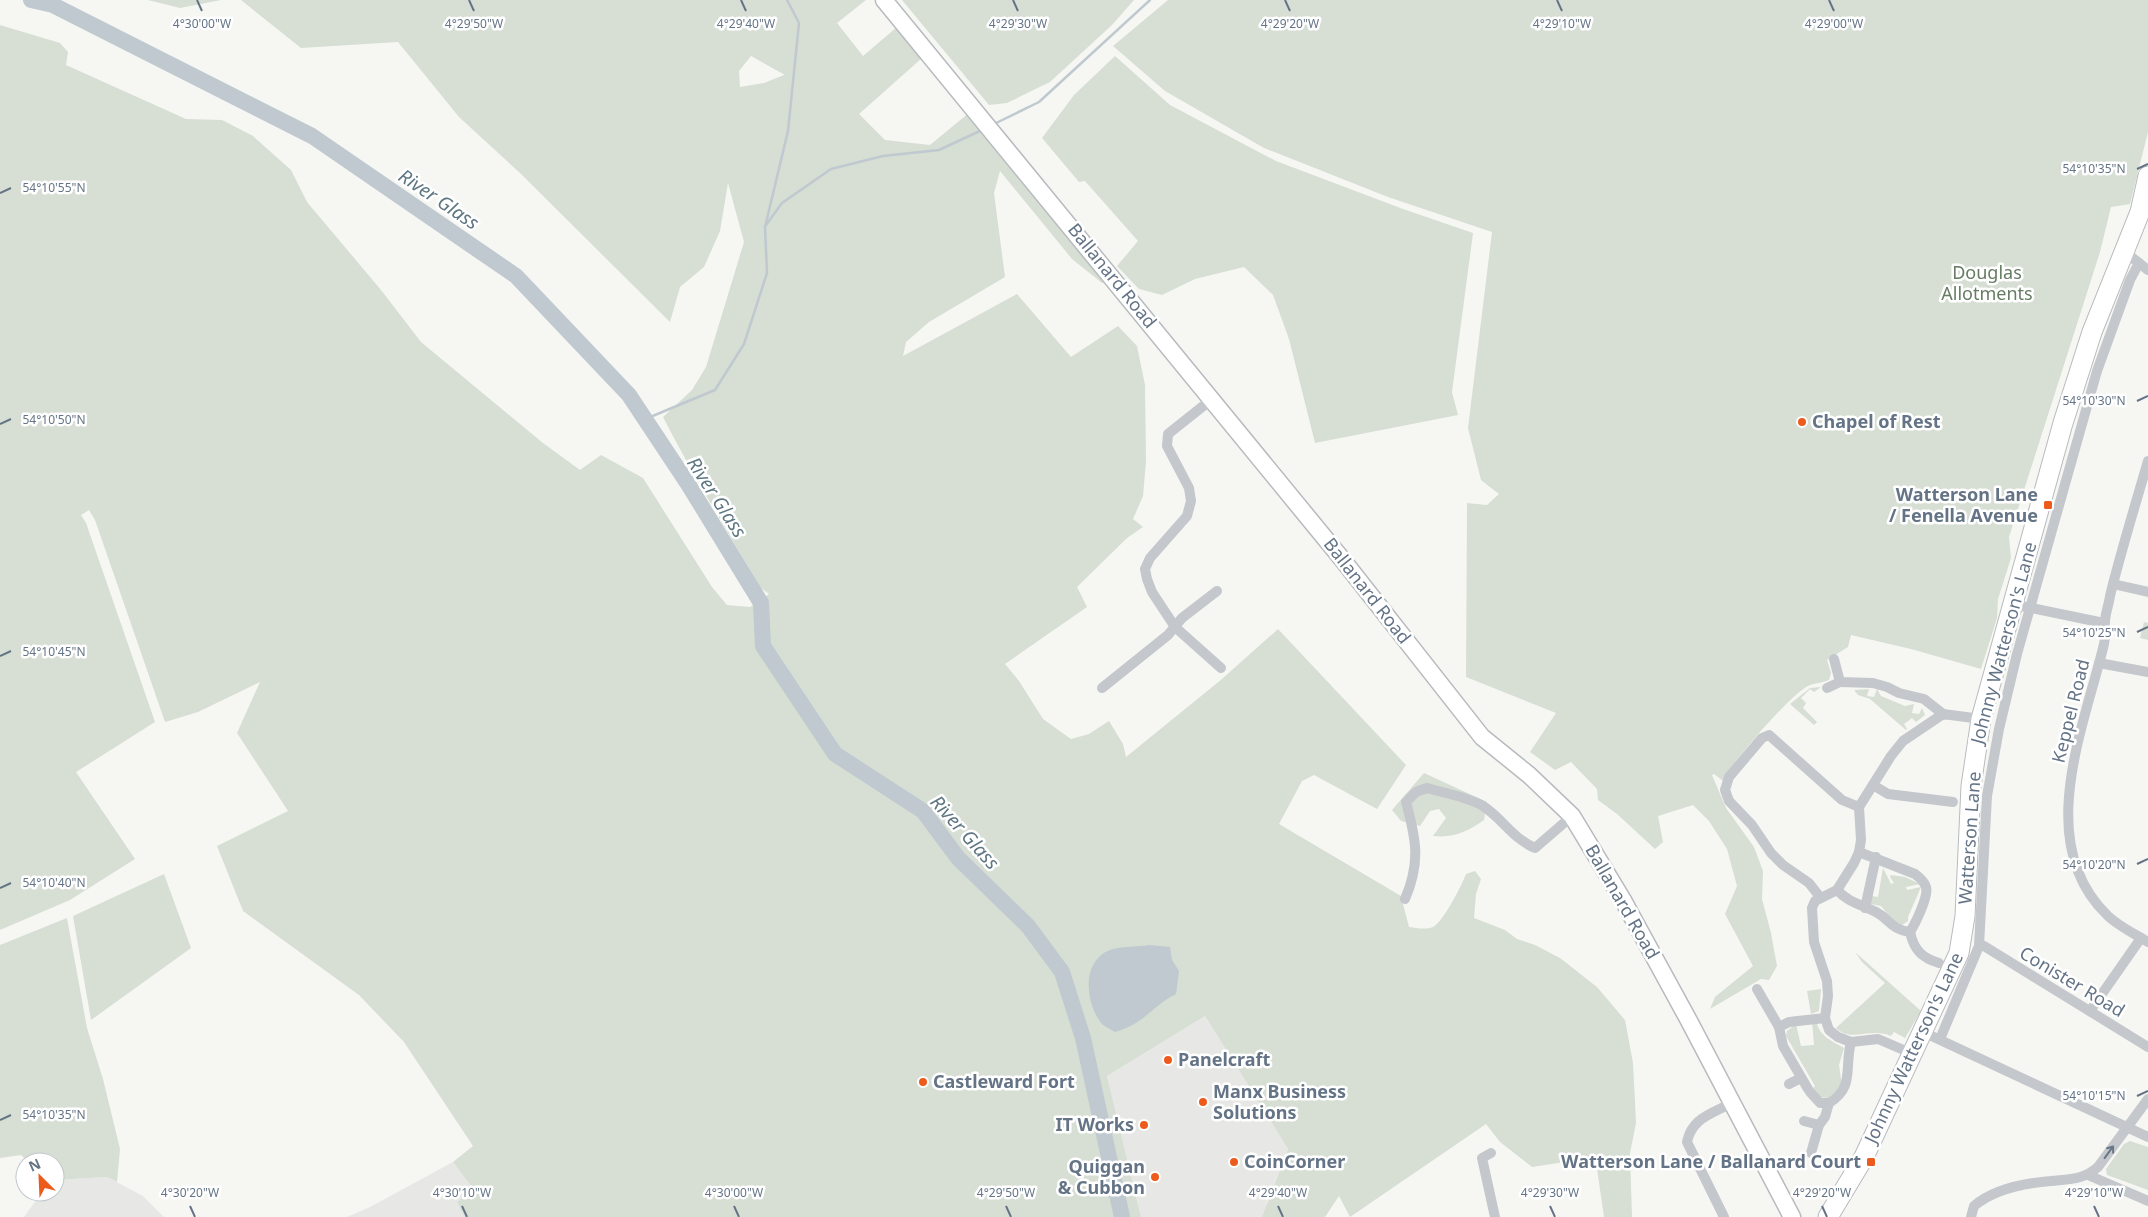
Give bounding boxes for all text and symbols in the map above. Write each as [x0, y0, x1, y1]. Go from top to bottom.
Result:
text: 4°30'00"W [173, 15, 231, 32]
text: 4°29'50"W [445, 15, 503, 32]
text: 4°29'40"W [717, 15, 775, 32]
text: 4°29'30"W [989, 15, 1047, 32]
text: 4°29'20"W [1261, 15, 1319, 32]
text: 4°29'10"W [1533, 15, 1591, 32]
text: 4°29'00"W [1805, 15, 1863, 32]
text: 54°10'35"N [2062, 160, 2126, 177]
water label: River Glass [394, 163, 484, 235]
text: 54°10'55"N [22, 179, 86, 196]
street label: Ballanard Road [1063, 218, 1163, 333]
park label: Douglas Allotments [1941, 260, 2033, 305]
text: 54°10'30"N [2062, 392, 2126, 409]
place label: Chapel of Rest [1812, 409, 1941, 433]
text: 54°10'50"N [22, 411, 86, 428]
marker: Chapel of Rest [1796, 416, 1808, 428]
water label: River Glass [681, 451, 753, 543]
place label: Watterson Lane / Fenella Avenue [1889, 482, 2038, 527]
marker: Watterson Lane / Fenella Avenue [2042, 499, 2054, 511]
street label: Ballanard Road [1319, 532, 1417, 648]
street label: Johnny Watterson's Lane [1964, 539, 2042, 748]
text: 54°10'25"N [2062, 624, 2126, 641]
text: 54°10'45"N [22, 643, 86, 660]
street label: Keppel Road [2046, 656, 2095, 765]
street label: Watterson Lane [1952, 771, 1986, 905]
water label: River Glass [925, 789, 1005, 875]
street label: Ballanard Road [1580, 840, 1665, 963]
text: 54°10'20"N [2062, 856, 2126, 873]
text: 54°10'40"N [22, 874, 86, 891]
street label: Conister Road [2015, 940, 2130, 1022]
street label: Johnny Watterson's Lane [1857, 948, 1968, 1149]
place label: Panelcraft [1178, 1047, 1270, 1071]
marker: Panelcraft [1162, 1054, 1174, 1066]
place label: Castleward Fort [933, 1069, 1075, 1093]
marker: Castleward Fort [917, 1076, 929, 1088]
place label: Manx Business Solutions [1213, 1079, 1346, 1124]
text: 54°10'15"N [2062, 1087, 2126, 1104]
marker: Manx Business Solutions [1197, 1096, 1209, 1108]
text: 54°10'35"N [22, 1106, 86, 1123]
place label: IT Works [1055, 1112, 1134, 1136]
marker: IT Works [1138, 1119, 1150, 1131]
one-way arrow [2104, 1146, 2115, 1159]
place label: CoinCorner [1244, 1149, 1345, 1173]
place label: Watterson Lane / Ballanard Court [1561, 1149, 1861, 1173]
north arrow [15, 1152, 65, 1202]
text: N [25, 1154, 44, 1176]
place label: Quiggan & Cubbon [1058, 1154, 1145, 1199]
marker: CoinCorner [1228, 1156, 1240, 1168]
marker: Watterson Lane / Ballanard Court [1865, 1156, 1877, 1168]
marker: Quiggan & Cubbon [1149, 1171, 1161, 1183]
text: 4°30'20"W [161, 1184, 219, 1201]
text: 4°30'10"W [433, 1184, 491, 1201]
text: 4°30'00"W [705, 1184, 763, 1201]
text: 4°29'50"W [977, 1184, 1035, 1201]
text: 4°29'40"W [1249, 1184, 1307, 1201]
text: 4°29'30"W [1521, 1184, 1579, 1201]
text: 4°29'20"W [1793, 1184, 1851, 1201]
text: 4°29'10"W [2065, 1184, 2123, 1201]

